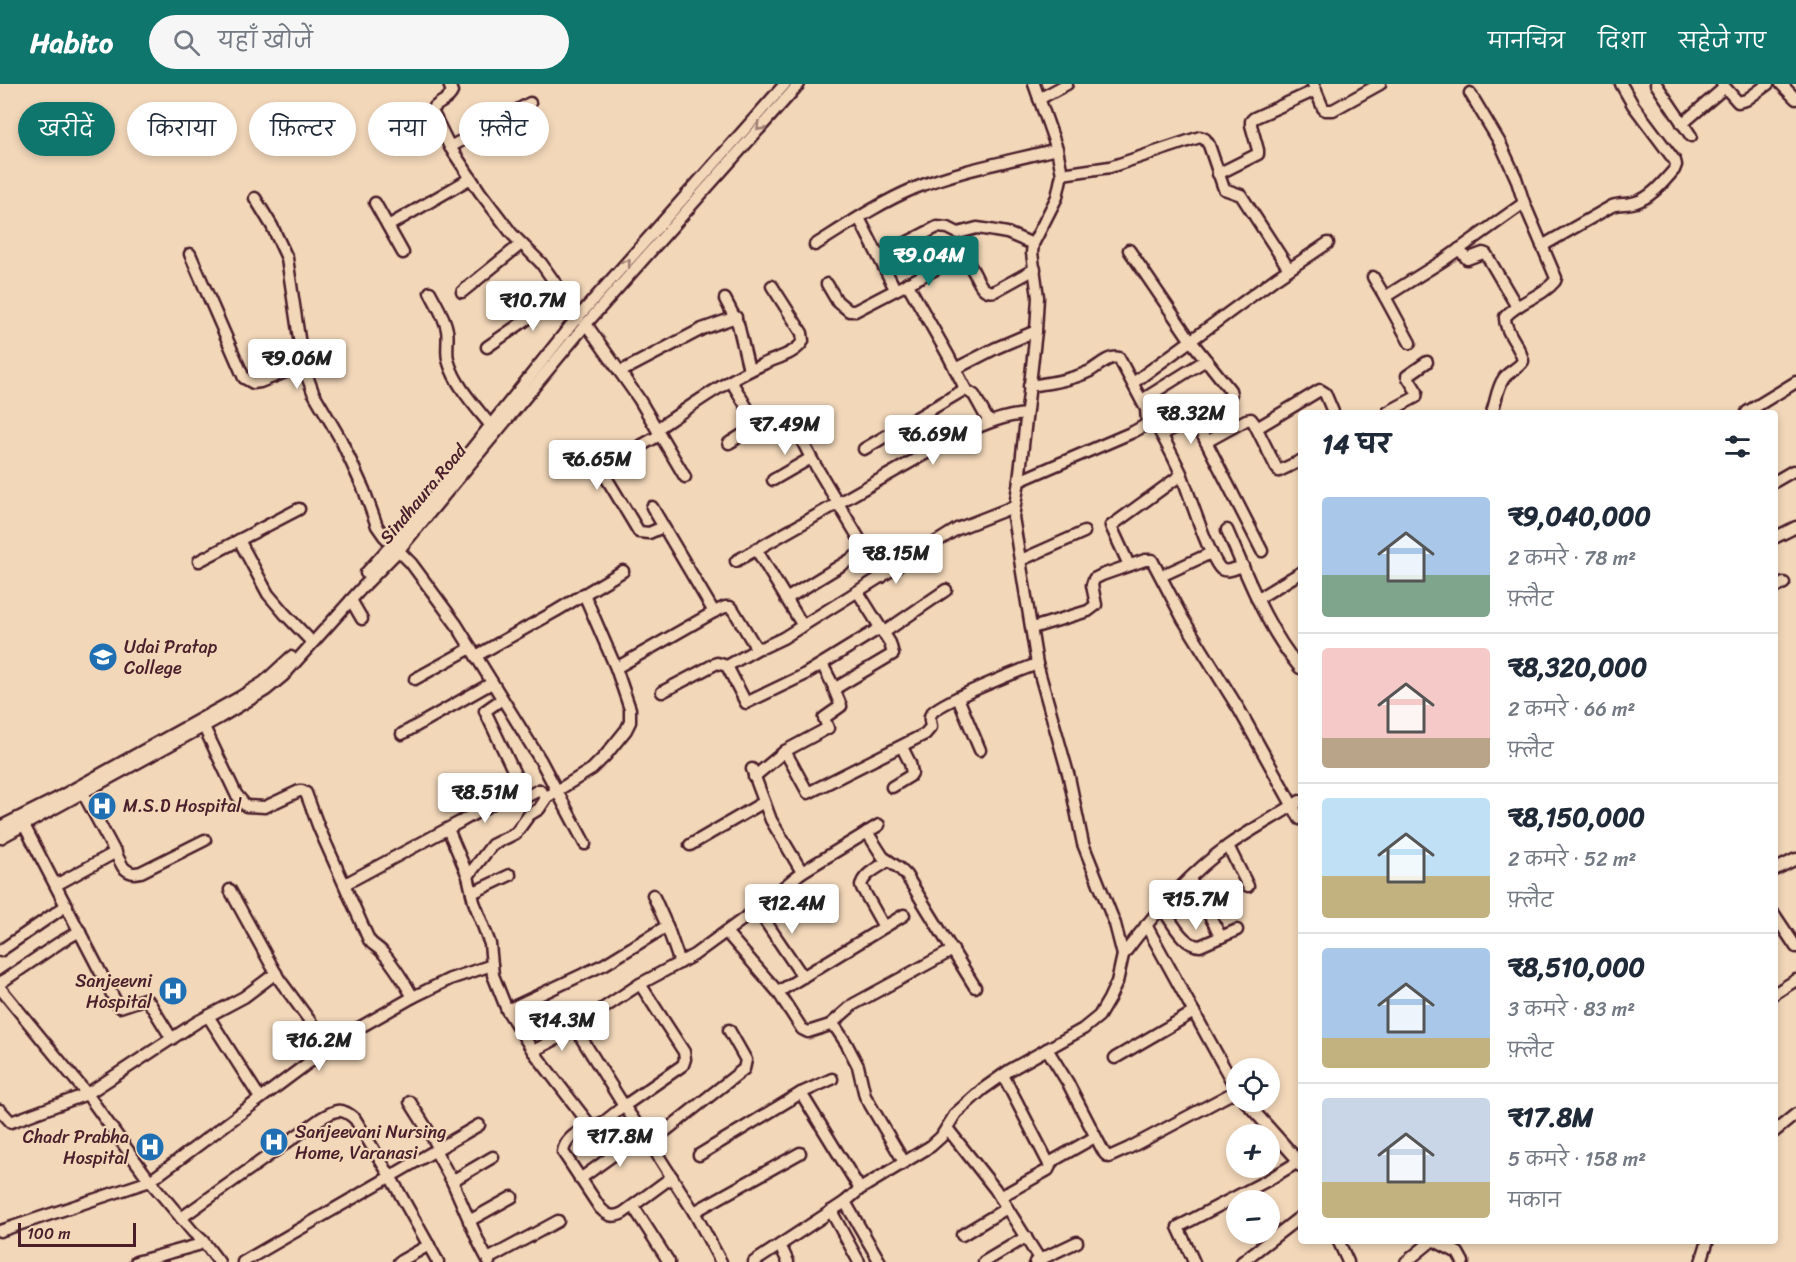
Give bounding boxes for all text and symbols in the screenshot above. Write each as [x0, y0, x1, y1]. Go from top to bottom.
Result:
search box [149, 15, 569, 69]
text: Habito [30, 18, 113, 67]
text: यहाँ खोजें [218, 21, 313, 60]
text: मानचित्र [1488, 22, 1565, 60]
text: दिशा [1598, 22, 1646, 60]
text: सहेजे गए [1679, 22, 1766, 60]
icon: search [170, 26, 203, 59]
chip: खरीदें [18, 102, 115, 156]
chip: किराया [127, 102, 237, 156]
chip: फ़िल्टर [249, 102, 356, 156]
chip: नया [368, 102, 447, 156]
chip: फ़्लैट [459, 102, 549, 156]
one-way arrow [756, 120, 767, 131]
pin: ₹9.04M [880, 236, 978, 287]
text: ₹9.04M [894, 238, 964, 273]
one-way arrow [620, 259, 631, 269]
pin: ₹10.7M [484, 281, 582, 332]
text: ₹10.7M [500, 283, 566, 318]
pin: ₹9.06M [248, 339, 346, 390]
text: ₹9.06M [262, 341, 332, 376]
pin: ₹8.32M [1142, 394, 1240, 445]
text: ₹8.32M [1157, 396, 1225, 431]
pin: ₹7.49M [736, 405, 834, 456]
text: ₹7.49M [750, 407, 820, 442]
pin: ₹6.69M [884, 415, 982, 466]
text: ₹6.69M [899, 417, 967, 452]
text: 14 घर [1322, 421, 1391, 467]
icon: filters [1721, 430, 1754, 463]
street label: Sindhaura Road [371, 435, 476, 551]
pin: ₹6.65M [548, 440, 646, 491]
text: ₹6.65M [563, 442, 631, 477]
text: ₹9,040,000 [1508, 493, 1651, 539]
icon: home [1370, 521, 1442, 593]
pin: ₹8.15M [847, 534, 945, 585]
text: ₹8.15M [863, 536, 929, 571]
text: 2 कमरे · 78 m² [1508, 541, 1636, 576]
text: फ़्लैट [1508, 582, 1554, 617]
place label: Udai Pratap College [124, 631, 218, 684]
school or university icon: Udai Pratap College [87, 641, 119, 673]
text: ₹8,320,000 [1508, 644, 1647, 690]
icon: home [1370, 672, 1442, 744]
text: 2 कमरे · 66 m² [1508, 692, 1635, 727]
text: फ़्लैट [1508, 733, 1554, 768]
pin: ₹8.51M [436, 773, 534, 824]
text: ₹8.51M [452, 775, 518, 810]
hospital icon: M.S.D Hospital [86, 790, 118, 822]
place label: M.S.D Hospital [123, 790, 242, 822]
text: ₹8,150,000 [1508, 794, 1645, 840]
icon: home [1370, 822, 1442, 894]
text: 2 कमरे · 52 m² [1508, 842, 1636, 877]
pin: ₹15.7M [1147, 880, 1245, 931]
text: ₹15.7M [1163, 882, 1229, 917]
text: फ़्लैट [1508, 883, 1554, 918]
pin: ₹12.4M [743, 884, 841, 935]
text: ₹12.4M [759, 886, 825, 921]
text: ₹8,510,000 [1508, 944, 1645, 990]
place label: Sanjeevni Hospital [75, 965, 153, 1018]
icon: home [1370, 972, 1442, 1044]
hospital icon: Sanjeevni Hospital [157, 975, 189, 1007]
text: 3 कमरे · 83 m² [1508, 992, 1635, 1027]
pin: ₹14.3M [513, 1001, 611, 1052]
text: ₹14.3M [529, 1003, 595, 1038]
pin: ₹16.2M [270, 1021, 368, 1072]
text: ₹16.2M [286, 1023, 352, 1058]
text: फ़्लैट [1508, 1033, 1554, 1068]
map controls [1226, 1058, 1280, 1244]
button: locate [1226, 1058, 1280, 1112]
text: ₹17.8M [1508, 1094, 1593, 1140]
place label: Sanjeevani Nursing Home, Varanasi [295, 1116, 446, 1169]
pin: ₹17.8M [571, 1117, 669, 1168]
text: ₹17.8M [587, 1119, 653, 1154]
place label: Chadr Prabha Hospital [23, 1121, 130, 1174]
icon: home [1370, 1122, 1442, 1194]
button: + [1226, 1124, 1280, 1178]
hospital icon: Sanjeevani Nursing Home, Varanasi [258, 1126, 290, 1158]
hospital icon: Chadr Prabha Hospital [134, 1131, 166, 1163]
text: 5 कमरे · 158 m² [1508, 1142, 1646, 1177]
text: मकान [1508, 1183, 1561, 1218]
button: − [1226, 1190, 1280, 1244]
text: 100 m [27, 1219, 71, 1248]
scale bar [18, 1220, 136, 1248]

